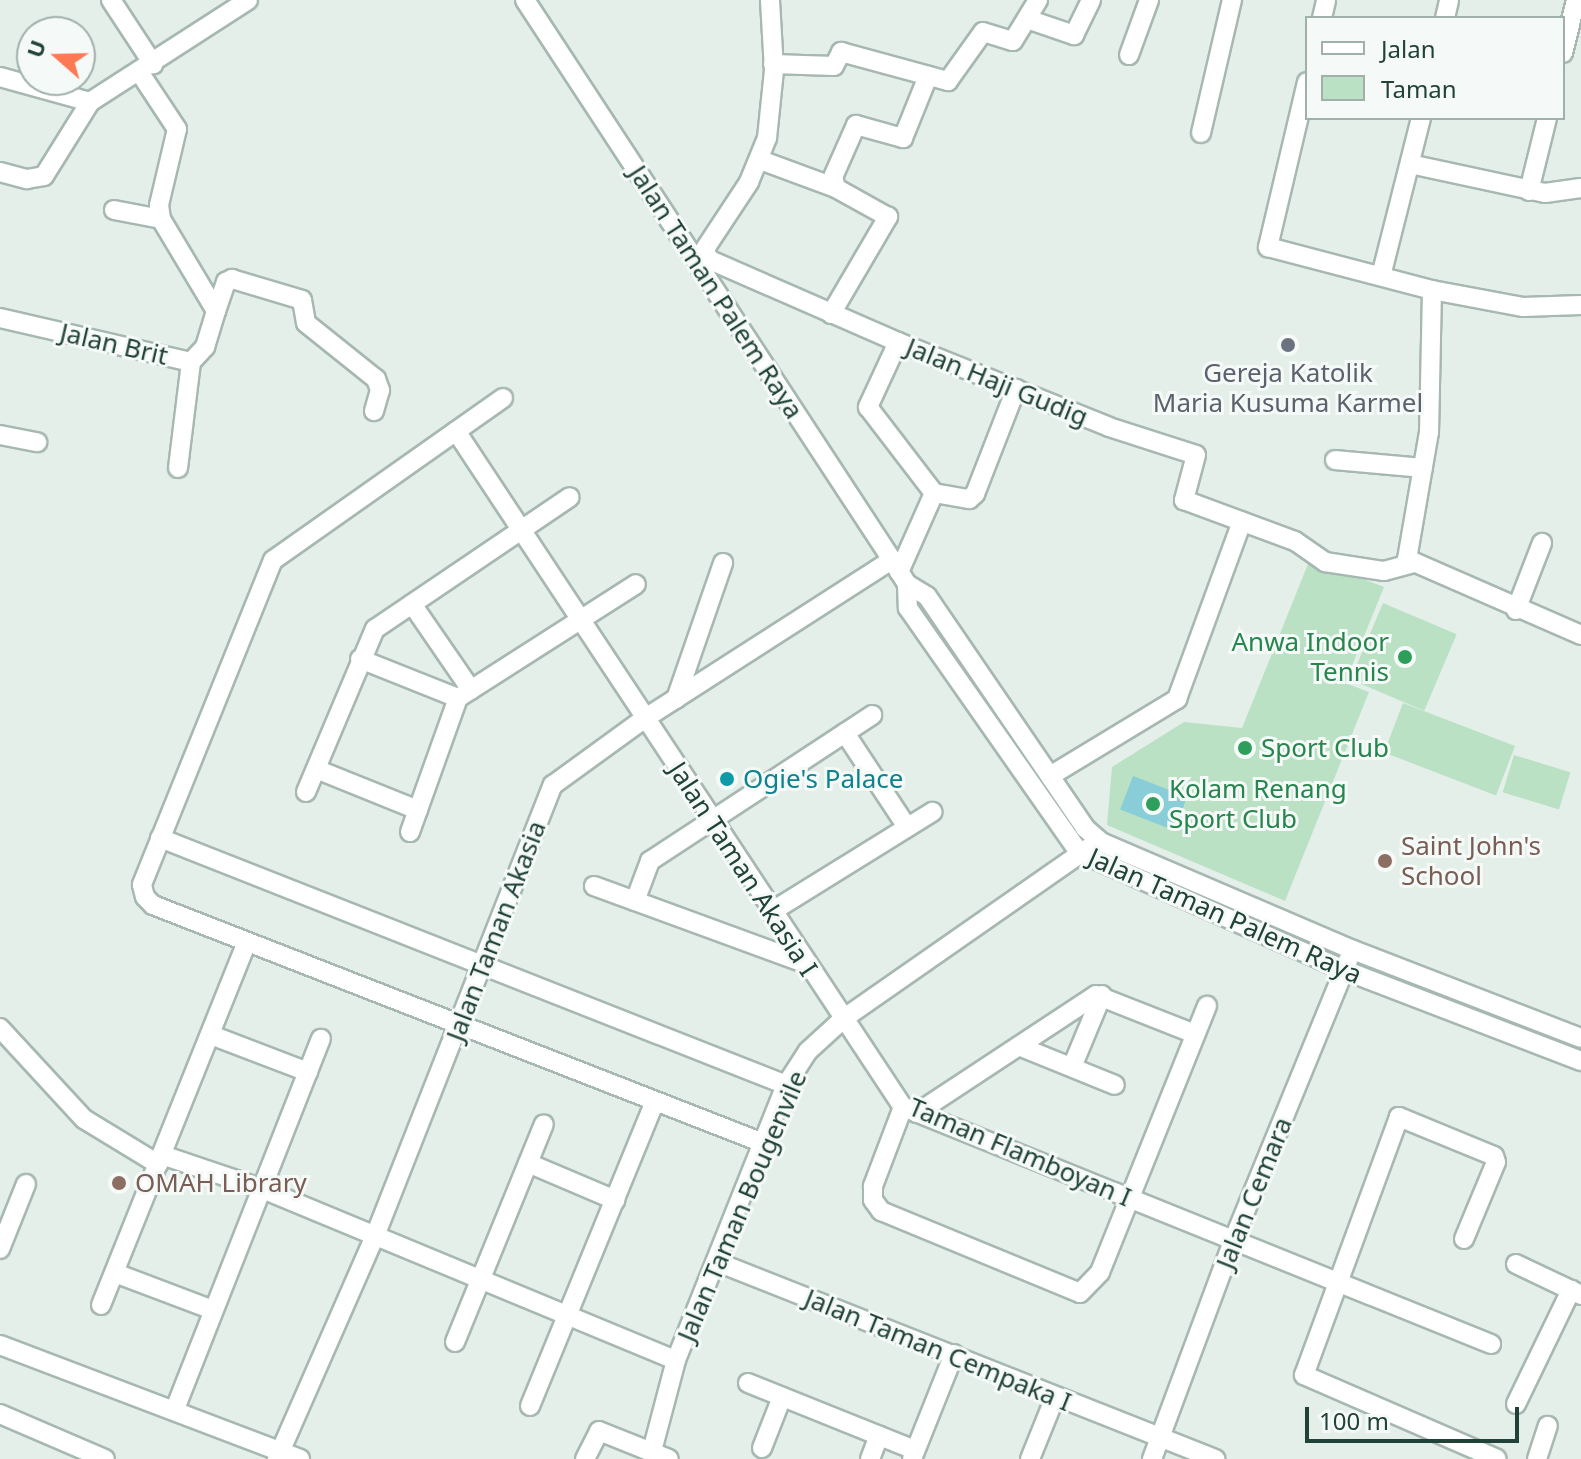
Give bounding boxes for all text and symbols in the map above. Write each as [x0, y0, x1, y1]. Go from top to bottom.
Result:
north arrow [16, 16, 96, 96]
legend [1305, 16, 1565, 120]
text: Jalan [1381, 32, 1436, 65]
text: U [18, 36, 52, 61]
text: Taman [1381, 72, 1457, 105]
street label: Jalan Taman Palem Raya [622, 159, 810, 425]
street label: Jalan Brit [57, 316, 171, 372]
street label: Jalan Haji Gudig [901, 331, 1093, 433]
marker: Gereja Katolik Maria Kusuma Karmel [1279, 336, 1297, 354]
place label: Gereja Katolik Maria Kusuma Karmel [1153, 357, 1423, 418]
place label: Anwa Indoor Tennis [1231, 626, 1389, 688]
marker: Anwa Indoor Tennis [1396, 648, 1414, 666]
place label: Sport Club [1261, 732, 1389, 764]
marker: Sport Club [1236, 739, 1254, 757]
street label: Jalan Taman Akasia I [662, 756, 824, 982]
place label: Ogie's Palace [743, 763, 903, 795]
marker: Ogie's Palace [718, 770, 736, 788]
place label: Kolam Renang Sport Club [1169, 773, 1347, 834]
marker: Kolam Renang Sport Club [1144, 795, 1162, 813]
street label: Jalan Taman Akasia [440, 816, 552, 1046]
place label: Saint John's School [1401, 830, 1541, 892]
street label: Jalan Taman Palem Raya [1084, 842, 1366, 990]
marker: Saint John's School [1376, 852, 1394, 870]
street label: Jalan Taman Bougenvile [671, 1066, 813, 1346]
street label: Taman Flamboyan I [904, 1091, 1136, 1213]
street label: Jalan Cemara [1209, 1113, 1299, 1273]
place label: OMAH Library [135, 1167, 307, 1199]
marker: OMAH Library [110, 1174, 128, 1192]
street label: Jalan Taman Cempaka I [800, 1282, 1076, 1418]
scale bar [1309, 1391, 1523, 1441]
text: 100 m [1319, 1404, 1389, 1437]

